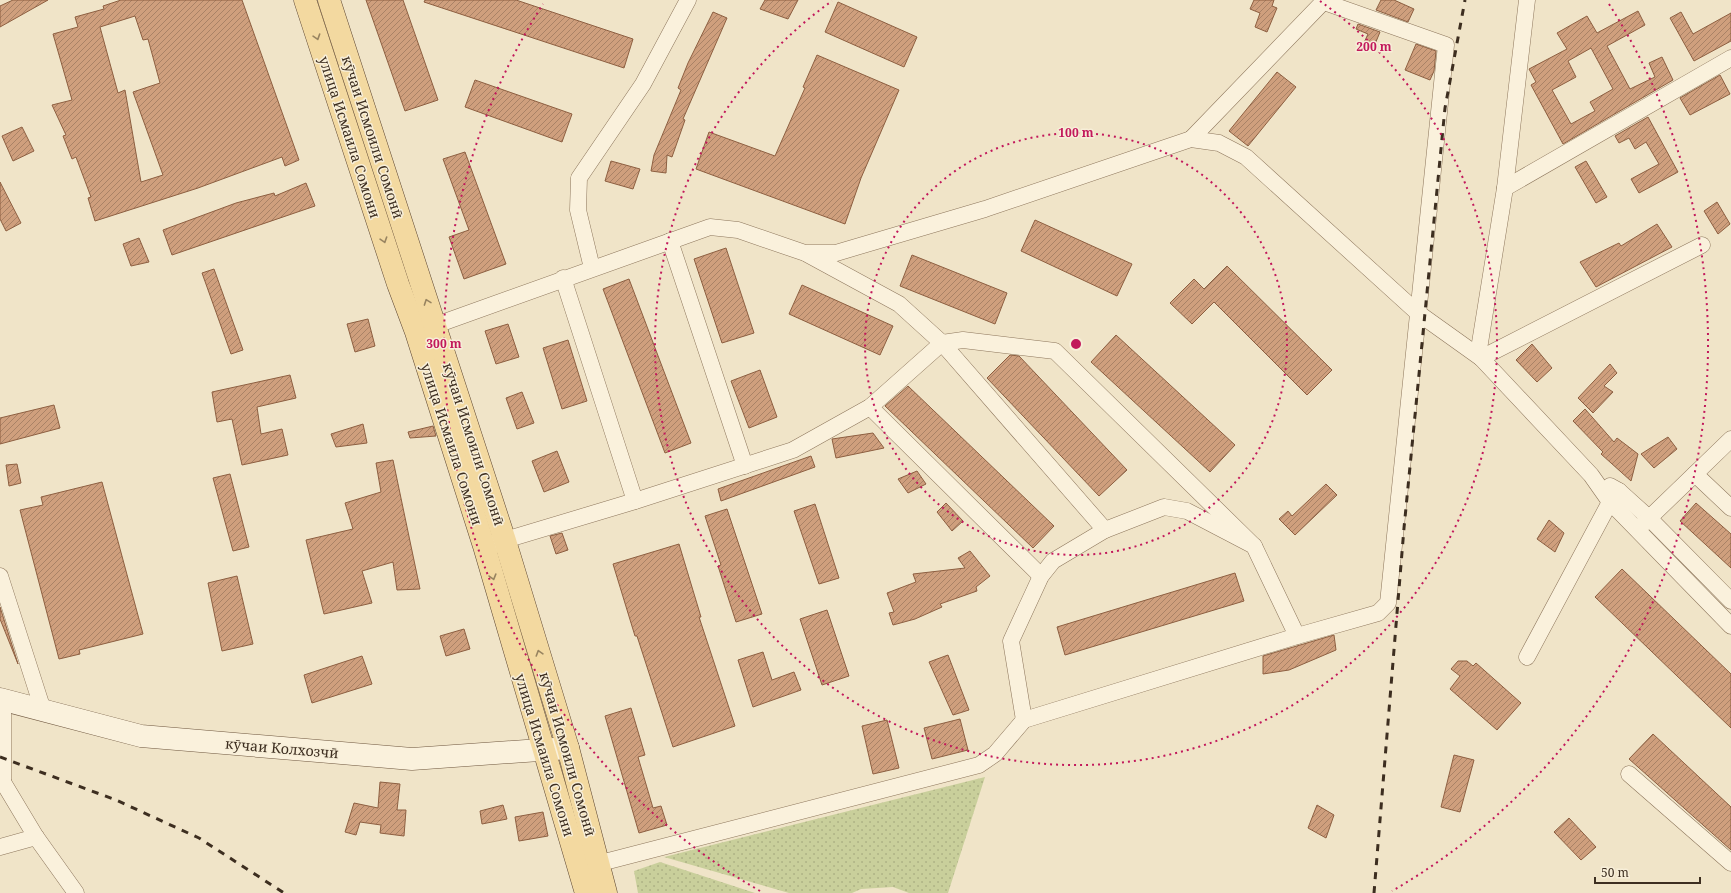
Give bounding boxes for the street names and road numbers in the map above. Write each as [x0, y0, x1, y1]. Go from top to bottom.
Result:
street label: кӯчаи Исмоили Сомонӣ [338, 53, 408, 221]
street label: улица Исмаила Сомони [315, 54, 385, 220]
street label: кӯчаи Исмоили Сомонӣ [439, 360, 509, 528]
street label: улица Исмаила Сомони [417, 361, 487, 527]
street label: кӯчаи Исмоили Сомонӣ [535, 670, 601, 838]
street label: улица Исмаила Сомони [511, 671, 579, 839]
street label: кӯчаи Колхозчӣ [224, 734, 340, 762]

